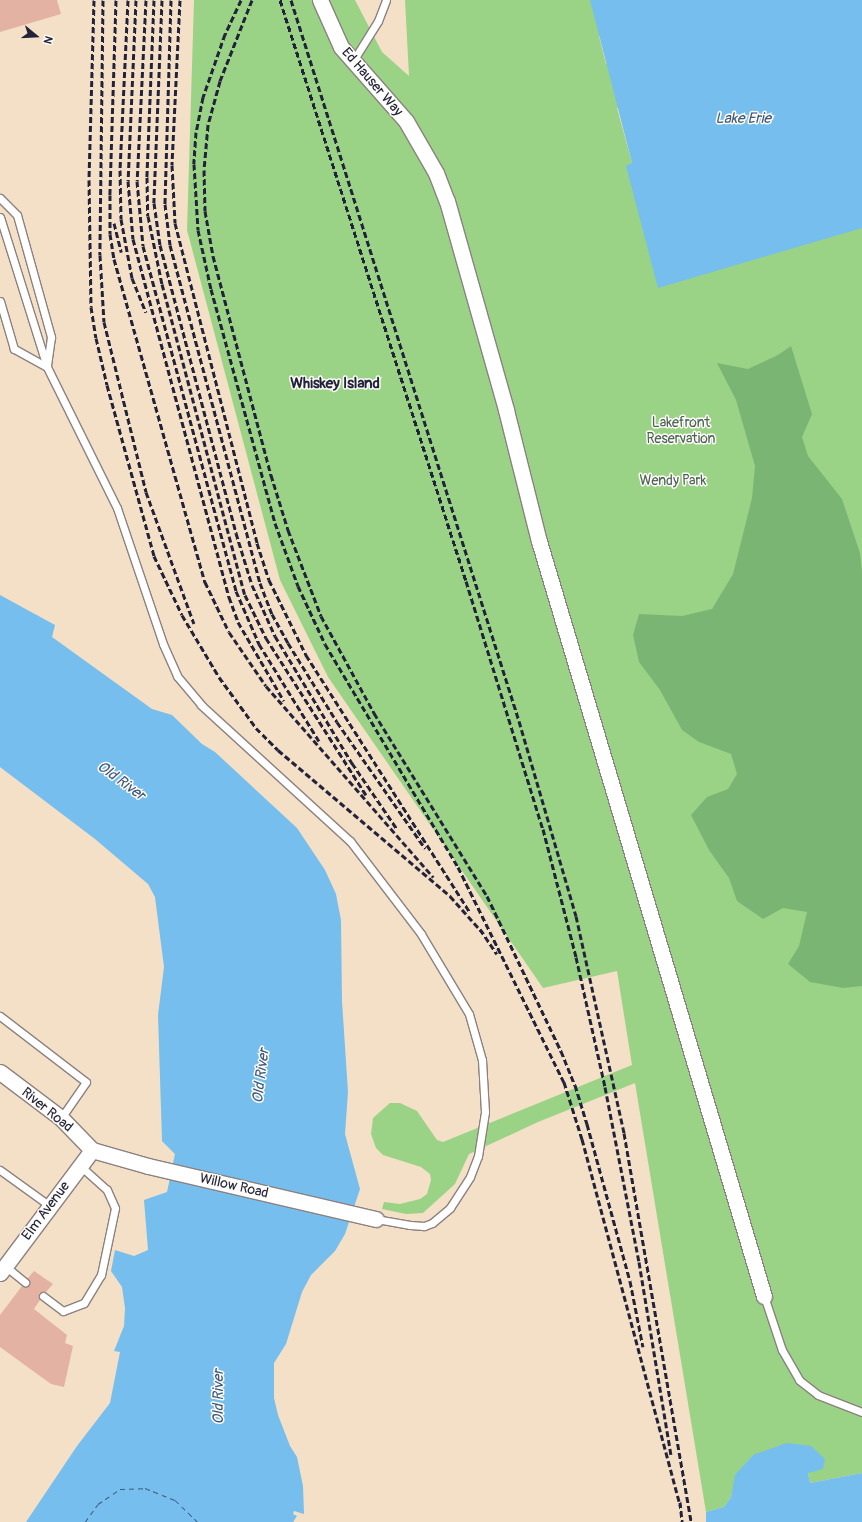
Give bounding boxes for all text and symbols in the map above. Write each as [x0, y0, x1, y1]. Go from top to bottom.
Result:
north arrow [16, 16, 56, 56]
text: N [41, 34, 55, 45]
street label: Ed Hauser Way [338, 44, 406, 120]
water label: Lake Erie [715, 110, 771, 128]
district label: Whiskey Island [290, 375, 380, 393]
park label: Lakefront Reservation [647, 415, 715, 448]
park label: Wendy Park [640, 473, 706, 489]
water label: Old River [93, 758, 149, 804]
water label: Old River [249, 1048, 273, 1104]
street label: River Road [18, 1084, 76, 1136]
street label: Willow Road [198, 1170, 270, 1202]
street label: Elm Avenue [18, 1178, 74, 1244]
water label: Old River [210, 1369, 228, 1425]

